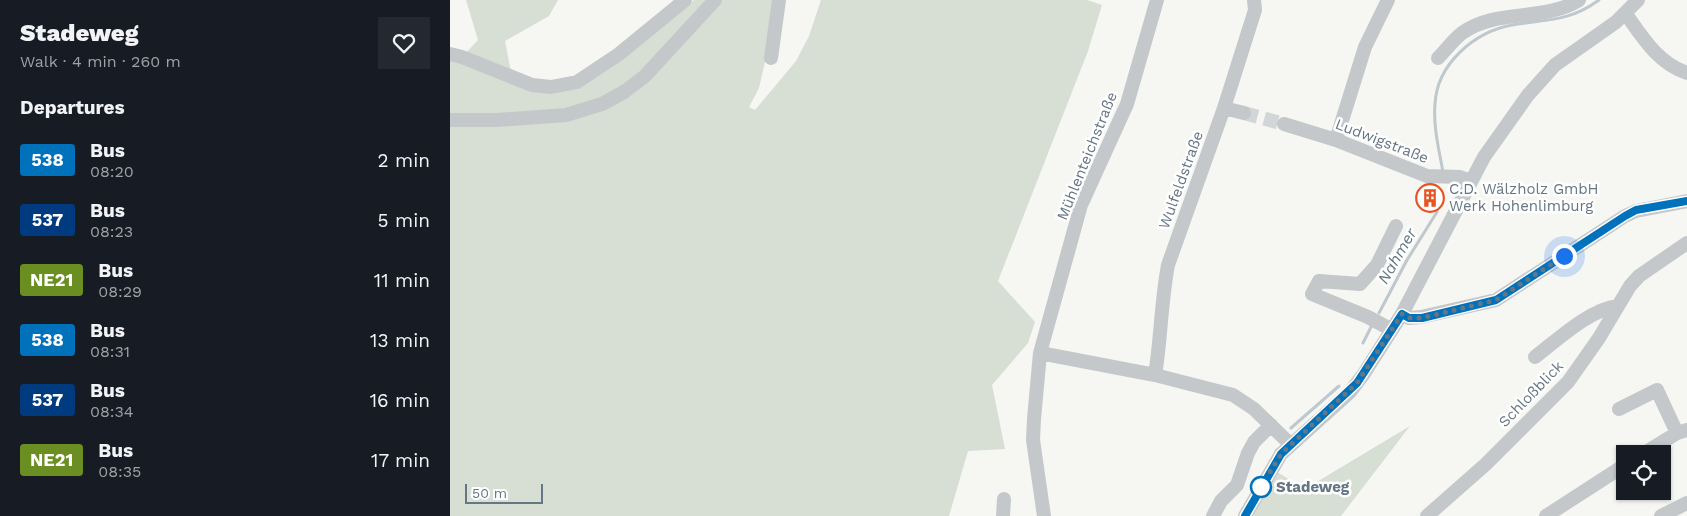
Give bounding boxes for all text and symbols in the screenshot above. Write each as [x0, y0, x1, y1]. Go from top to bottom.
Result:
button: heart [378, 17, 430, 69]
text: Stadeweg [20, 19, 138, 47]
text: Walk · 4 min · 260 m [20, 52, 181, 71]
street label: Mühlenteichstraße [1053, 89, 1121, 223]
text: Departures [20, 96, 125, 119]
street label: Ludwigstraße [1333, 115, 1431, 167]
street label: Wulfeldstraße [1155, 129, 1207, 231]
text: Bus [90, 139, 125, 162]
text: 538 [31, 149, 64, 170]
text: 2 min [378, 149, 430, 172]
text: 08:20 [90, 162, 134, 181]
place label: C.D. Wälzholz GmbH Werk Hohenlimburg [1449, 180, 1599, 215]
building icon: C.D. Wälzholz GmbH Werk Hohenlimburg [1415, 183, 1445, 213]
text: Bus [90, 199, 125, 222]
text: 537 [32, 209, 63, 230]
text: 5 min [378, 209, 430, 232]
text: 08:23 [90, 222, 133, 241]
water label: Nahmer [1374, 224, 1421, 287]
your location [1552, 244, 1577, 269]
text: Bus [98, 259, 133, 282]
text: NE21 [30, 269, 73, 290]
text: 11 min [374, 269, 430, 292]
text: 08:29 [98, 282, 142, 301]
text: Bus [90, 319, 125, 342]
text: 538 [31, 329, 64, 350]
text: 13 min [370, 329, 430, 352]
text: 08:31 [90, 342, 130, 361]
street label: Schloßblick [1495, 357, 1567, 431]
text: Bus [90, 379, 125, 402]
text: 537 [32, 389, 63, 410]
text: 16 min [370, 389, 430, 412]
text: 08:34 [90, 402, 134, 421]
text: Bus [98, 439, 133, 462]
map controls [1616, 445, 1671, 500]
button: locate [1616, 445, 1671, 500]
text: NE21 [30, 449, 73, 470]
text: 17 min [371, 449, 430, 472]
text: 08:35 [98, 462, 141, 481]
marker: Stadeweg [1250, 476, 1272, 498]
place label: Stadeweg [1276, 478, 1350, 496]
scale bar [465, 481, 542, 504]
text: 50 m [472, 485, 507, 501]

